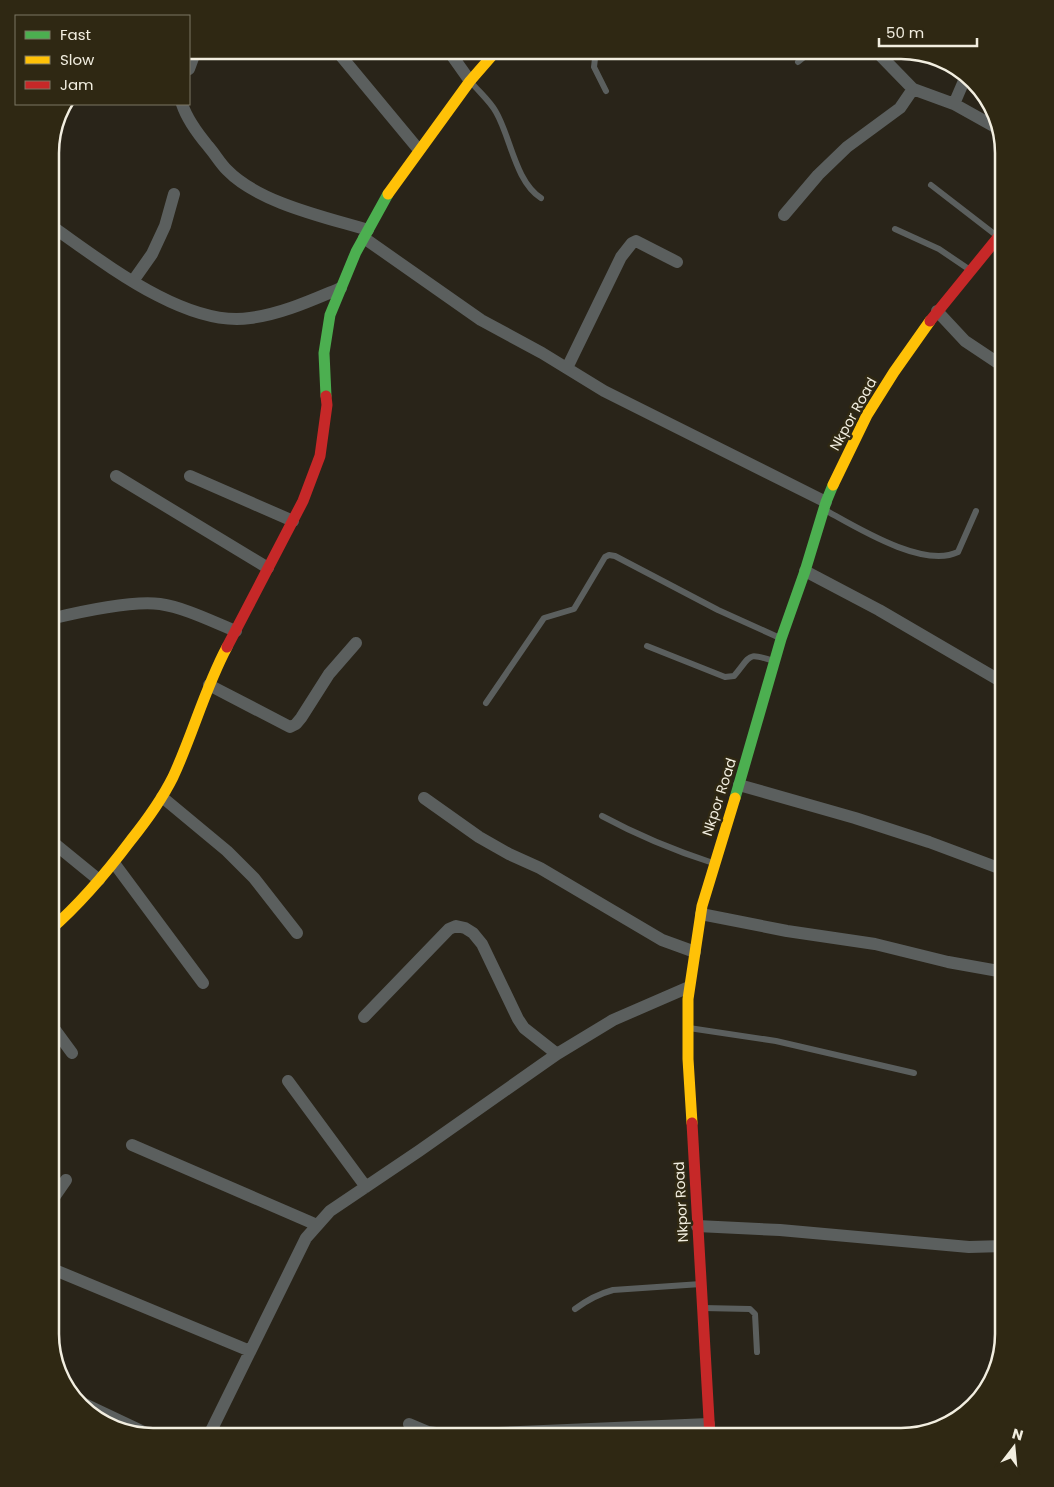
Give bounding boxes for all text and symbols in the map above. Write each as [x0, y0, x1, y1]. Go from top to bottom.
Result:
legend [15, 15, 190, 105]
scale bar [879, 15, 976, 47]
text: 50 m [886, 22, 924, 43]
text: Fast [60, 24, 91, 45]
text: Slow [60, 49, 95, 70]
text: Jam [60, 74, 94, 95]
street label: Nkpor Road [825, 374, 881, 454]
street label: Nkpor Road [697, 755, 741, 839]
street label: Nkpor Road [669, 1161, 693, 1243]
north arrow [989, 1422, 1039, 1472]
text: N [1010, 1423, 1025, 1446]

